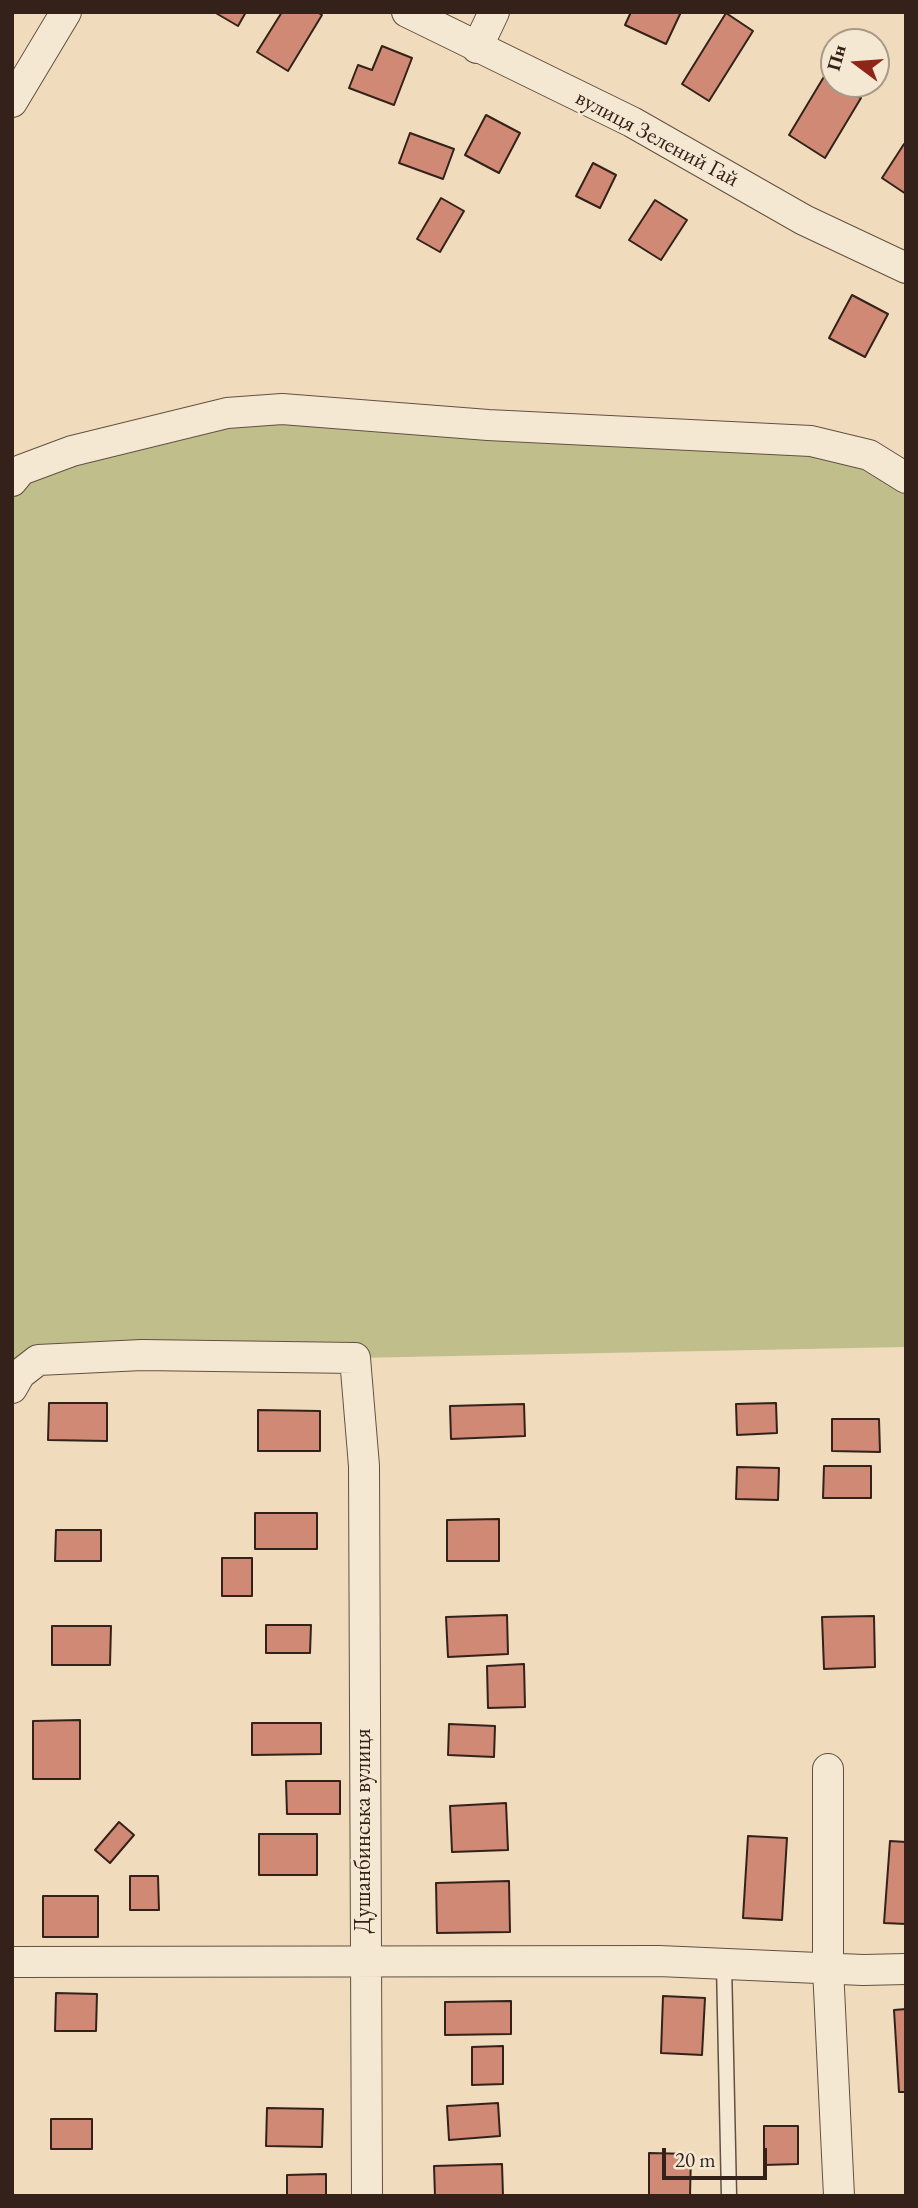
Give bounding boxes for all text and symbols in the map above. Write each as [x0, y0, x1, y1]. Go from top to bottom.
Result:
north arrow [820, 28, 890, 98]
text: Пн [821, 42, 852, 74]
street label: вулиця Зелений Гай [571, 84, 743, 194]
street label: Душанбинська вулиця [350, 1729, 378, 1933]
scale bar [666, 2134, 771, 2178]
text: 20 m [675, 2146, 716, 2173]

